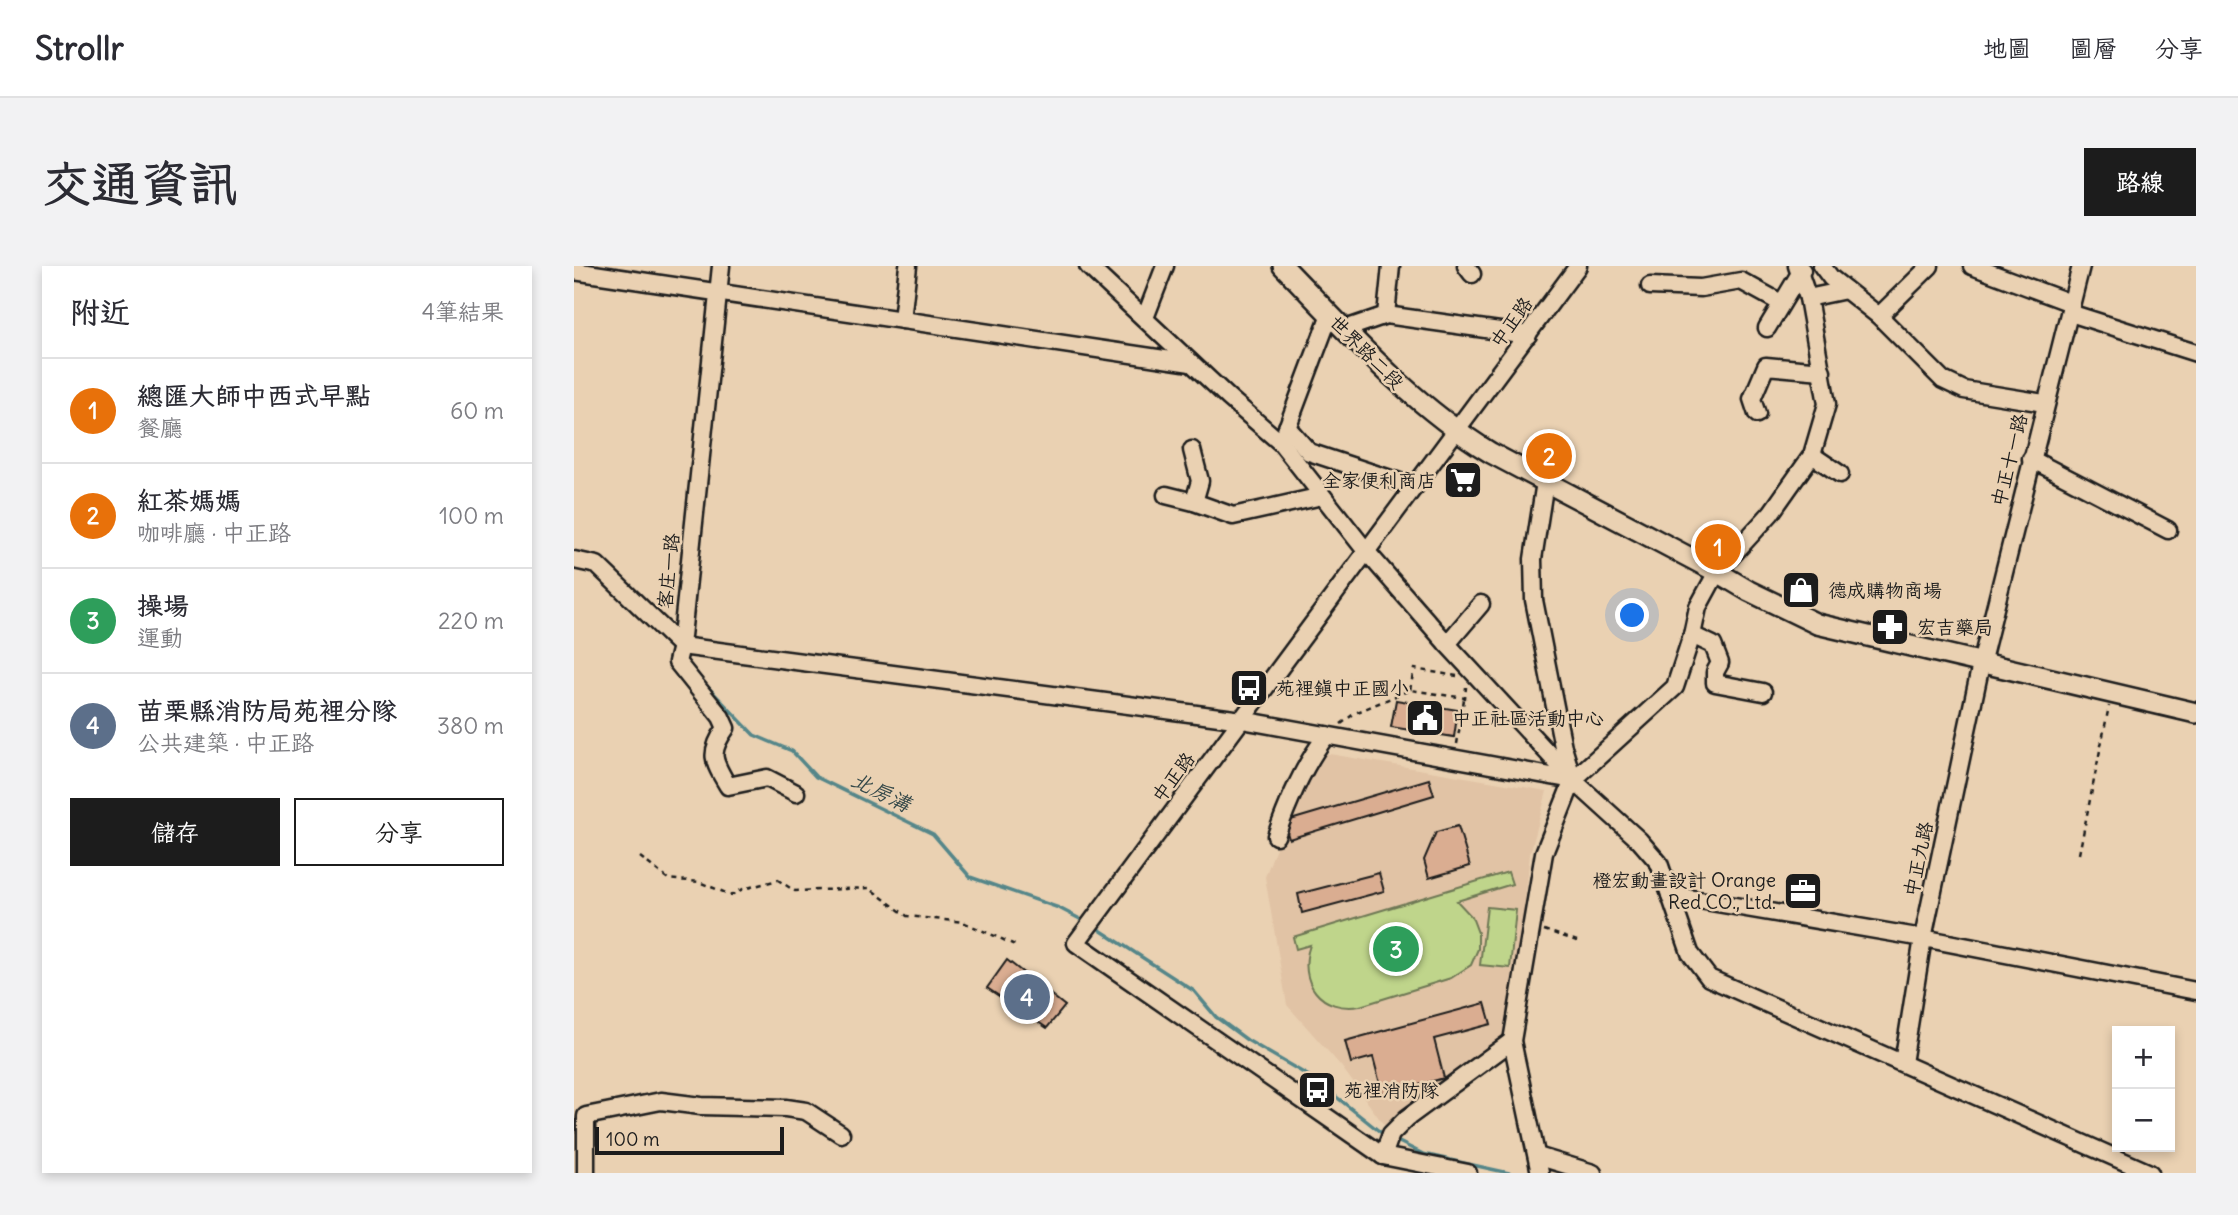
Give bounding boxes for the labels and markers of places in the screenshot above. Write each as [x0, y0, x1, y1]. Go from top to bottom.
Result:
pin: 2 [1526, 430, 1572, 482]
supermarket icon: 全家便利商店 [1442, 459, 1484, 501]
place label: 全家便利商店 [1322, 468, 1436, 492]
pin: 1 [1695, 521, 1741, 573]
shop icon: 德成購物商場 [1780, 569, 1822, 611]
place label: 德成購物商場 [1828, 578, 1942, 602]
pharmacy icon: 宏吉藥局 [1869, 606, 1911, 648]
place label: 宏吉藥局 [1917, 615, 1993, 639]
bus stop icon: 苑裡鎮中正國小 [1228, 667, 1270, 709]
place label: 苑裡鎮中正國小 [1276, 676, 1409, 700]
public building icon: 中正社區活動中心 [1404, 697, 1446, 739]
place label: 中正社區活動中心 [1452, 706, 1604, 730]
place label: 橙宏動畫設計 Orange Red CO., Ltd. [1593, 868, 1776, 914]
office icon: 橙宏動畫設計 Orange Red CO., Ltd. [1782, 870, 1824, 912]
pin: 3 [1373, 923, 1419, 975]
pin: 4 [1004, 971, 1050, 1023]
bus stop icon: 苑裡消防隊 [1296, 1069, 1338, 1111]
place label: 苑裡消防隊 [1344, 1078, 1439, 1102]

